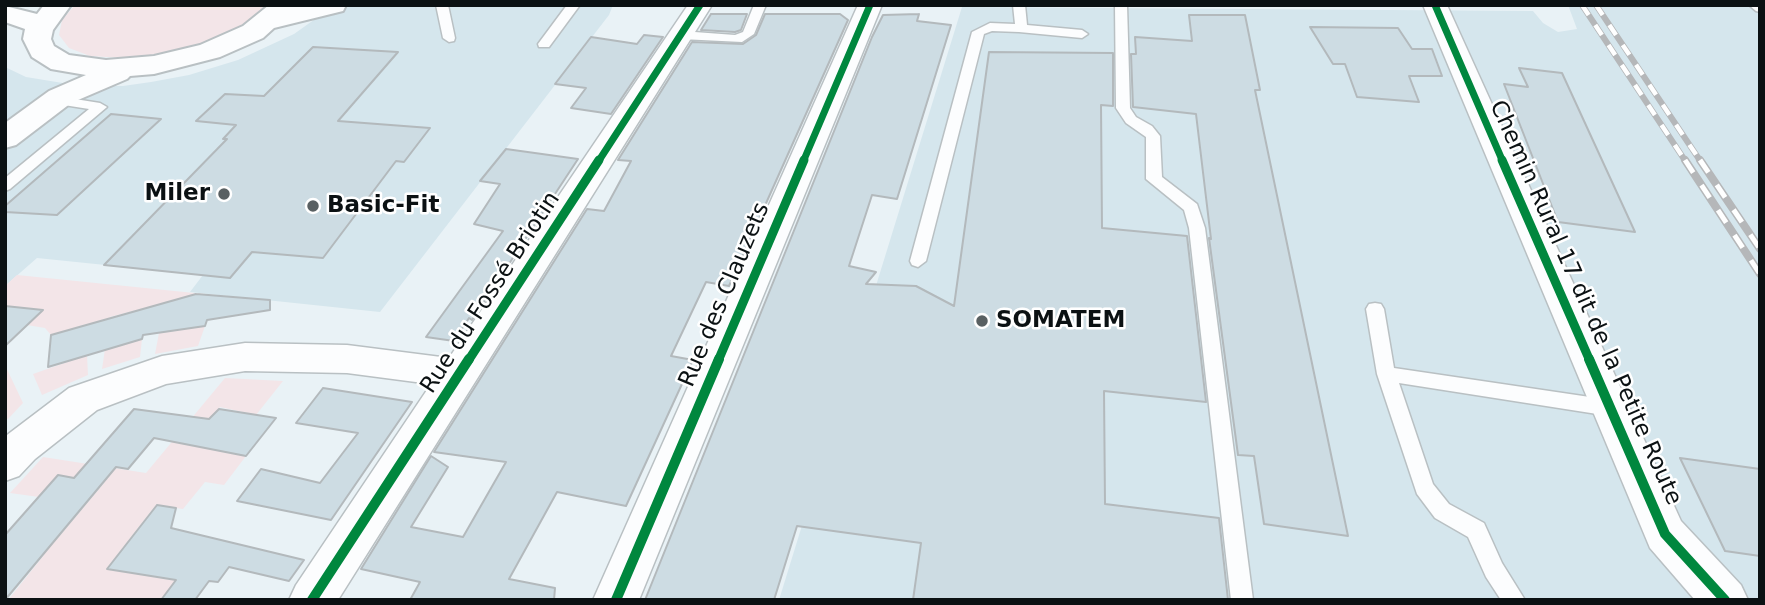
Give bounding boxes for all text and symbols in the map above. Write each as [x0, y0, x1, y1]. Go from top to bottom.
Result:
street label: Chemin Rural 17 dit de la Petite Route [1483, 96, 1687, 510]
place label: Miler [144, 180, 210, 208]
marker: Miler [216, 186, 232, 202]
street label: Rue du Fossé Briotin [415, 187, 567, 399]
place label: Basic-Fit [327, 192, 439, 220]
marker: Basic-Fit [305, 198, 321, 214]
street label: Rue des Clauzets [674, 199, 776, 391]
place label: SOMATEM [996, 307, 1125, 335]
marker: SOMATEM [974, 313, 990, 329]

